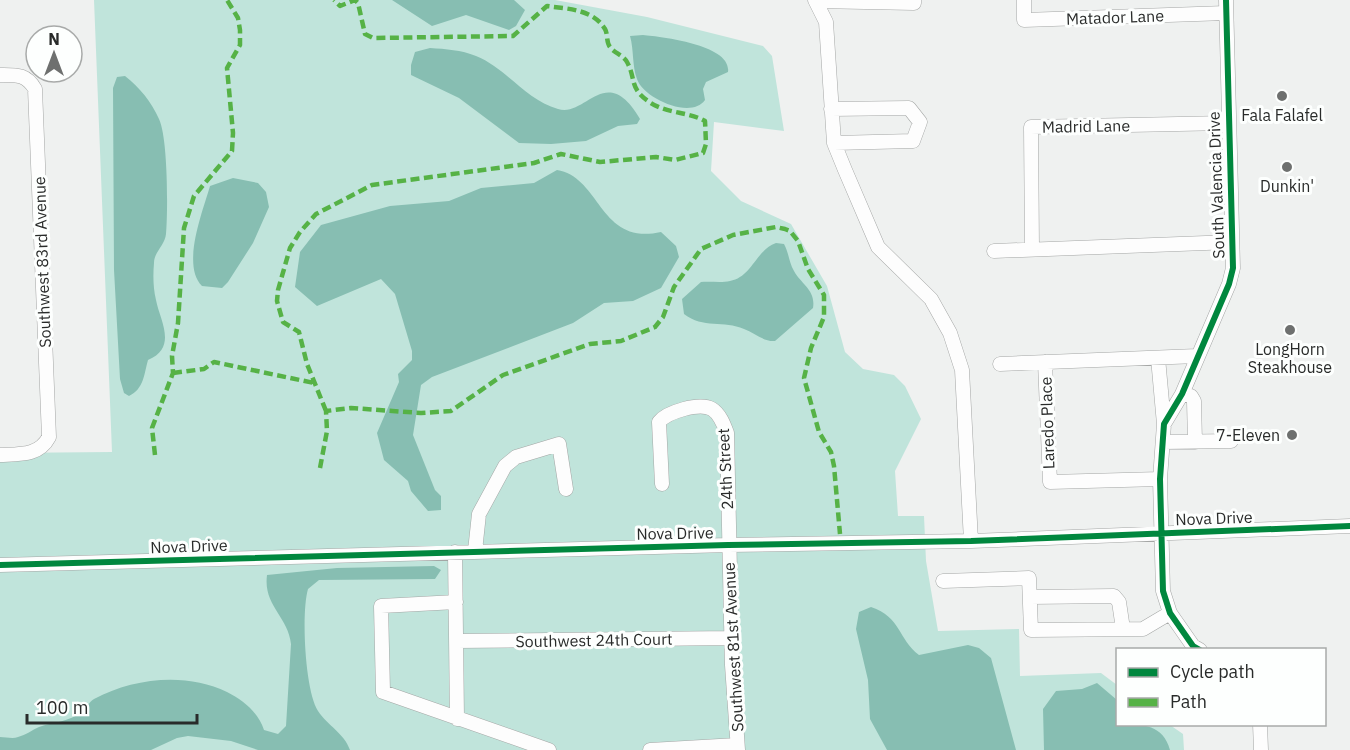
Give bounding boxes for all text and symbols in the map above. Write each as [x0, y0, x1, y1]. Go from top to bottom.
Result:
street label: Matador Lane [1066, 5, 1165, 29]
north arrow [24, 24, 84, 84]
text: N [48, 29, 60, 49]
marker: Fala Falafel [1275, 89, 1289, 103]
place label: Fala Falafel [1241, 105, 1323, 125]
street label: South Valencia Drive [1203, 111, 1229, 259]
street label: Madrid Lane [1042, 115, 1130, 137]
marker: Dunkin' [1280, 160, 1294, 174]
street label: Southwest 83rd Avenue [29, 176, 55, 348]
place label: Dunkin' [1260, 176, 1314, 196]
marker: LongHorn Steakhouse [1283, 323, 1297, 337]
place label: LongHorn Steakhouse [1248, 339, 1332, 377]
street label: Laredo Place [1035, 376, 1059, 470]
place label: 7-Eleven [1216, 425, 1280, 445]
street label: 24th Street [713, 428, 737, 510]
marker: 7-Eleven [1285, 428, 1299, 442]
street label: Nova Drive [1175, 507, 1253, 529]
street label: Nova Drive [636, 522, 714, 544]
street label: Nova Drive [150, 535, 228, 557]
street label: Southwest 81st Avenue [719, 562, 747, 732]
street label: Southwest 24th Court [515, 629, 673, 651]
legend [1116, 648, 1326, 726]
text: Cycle path [1170, 660, 1255, 683]
scale bar [27, 687, 196, 725]
text: Path [1170, 690, 1207, 713]
text: 100 m [36, 696, 88, 719]

